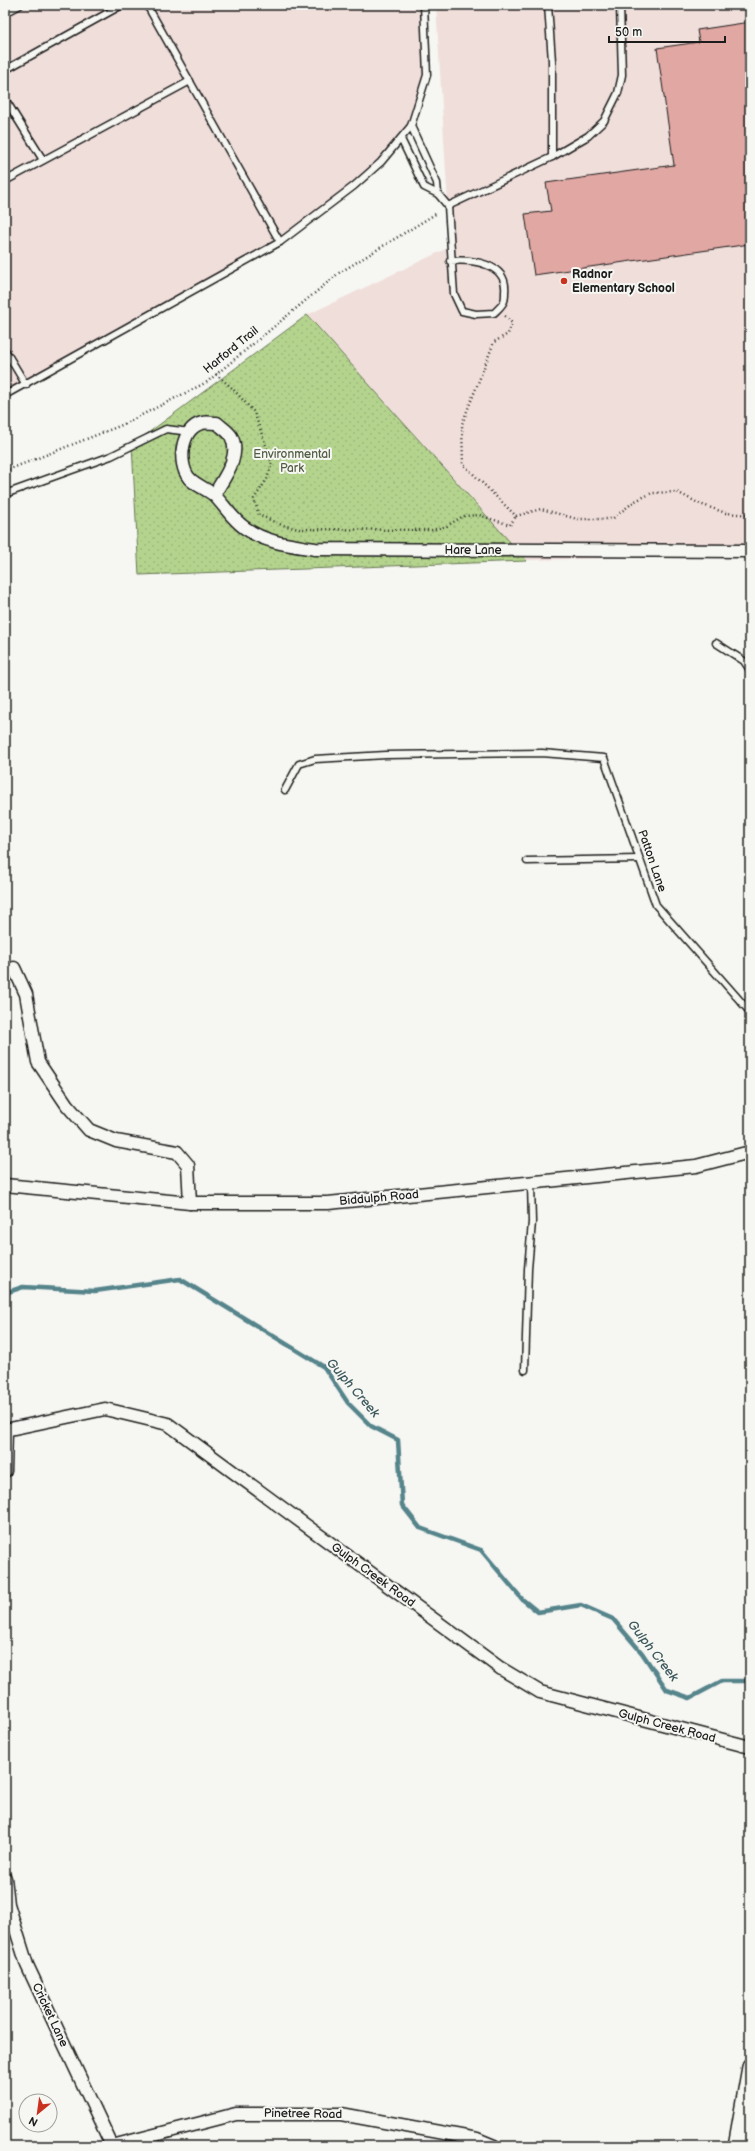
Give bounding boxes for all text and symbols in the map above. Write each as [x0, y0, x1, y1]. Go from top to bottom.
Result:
scale bar [609, 18, 725, 44]
text: 50 m [615, 25, 642, 40]
place label: Radnor Elementary School [572, 267, 675, 296]
marker: Radnor Elementary School [559, 276, 569, 286]
street label: Harford Trail [200, 323, 262, 377]
park label: Environmental Park [253, 447, 331, 476]
street label: Hare Lane [444, 543, 502, 558]
street label: Patton Lane [634, 828, 670, 894]
street label: Biddulph Road [338, 1187, 420, 1209]
water label: Gulph Creek [323, 1355, 383, 1421]
street label: Gulph Creek Road [328, 1539, 418, 1611]
water label: Gulph Creek [624, 1617, 682, 1685]
street label: Gulph Creek Road [617, 1706, 717, 1746]
street label: Cricket Lane [29, 1981, 71, 2049]
north arrow [18, 2093, 58, 2133]
street label: Pinetree Road [264, 2106, 342, 2122]
text: N [27, 2114, 40, 2129]

